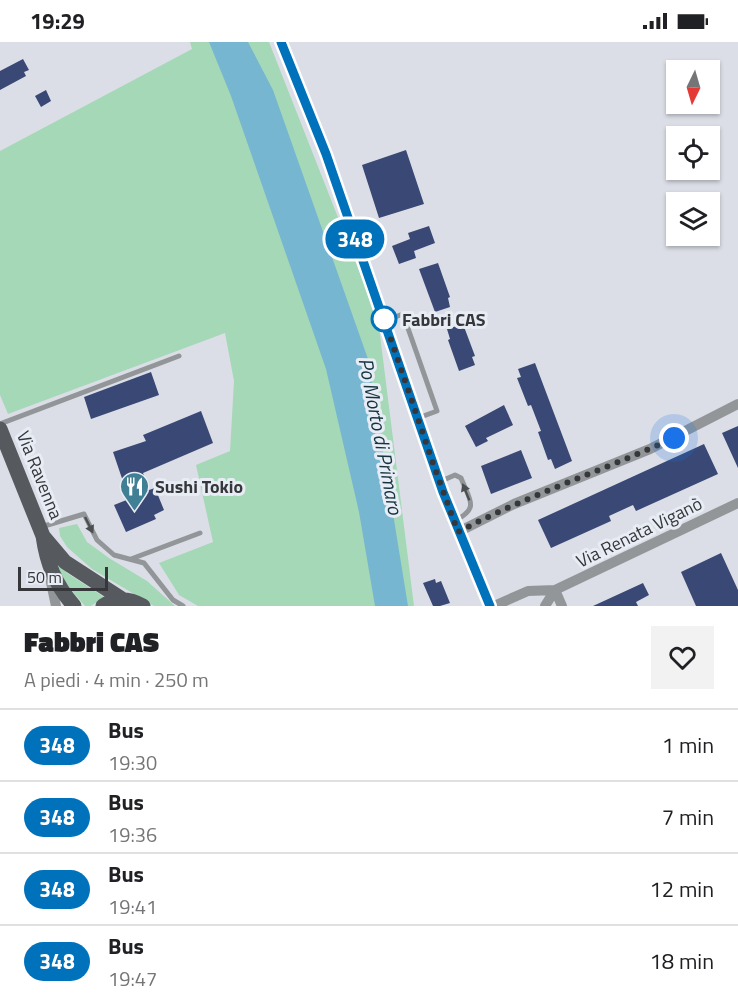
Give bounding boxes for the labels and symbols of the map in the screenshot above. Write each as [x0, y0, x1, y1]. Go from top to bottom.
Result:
north arrow [666, 60, 720, 114]
line badge: 348 [320, 220, 389, 258]
marker: Fabbri CAS [371, 306, 397, 332]
place label: Fabbri CAS [402, 306, 486, 333]
water label: Po Morto di Primaro [351, 355, 412, 518]
your location [659, 423, 689, 453]
street label: Via Ravenna [10, 427, 70, 523]
restaurant icon: Sushi Tokio [118, 470, 150, 512]
place label: Sushi Tokio [155, 473, 243, 500]
one-way arrow [461, 483, 470, 501]
street label: Via Renata Viganò [571, 490, 707, 574]
one-way arrow [85, 516, 94, 533]
scale bar [18, 564, 108, 592]

